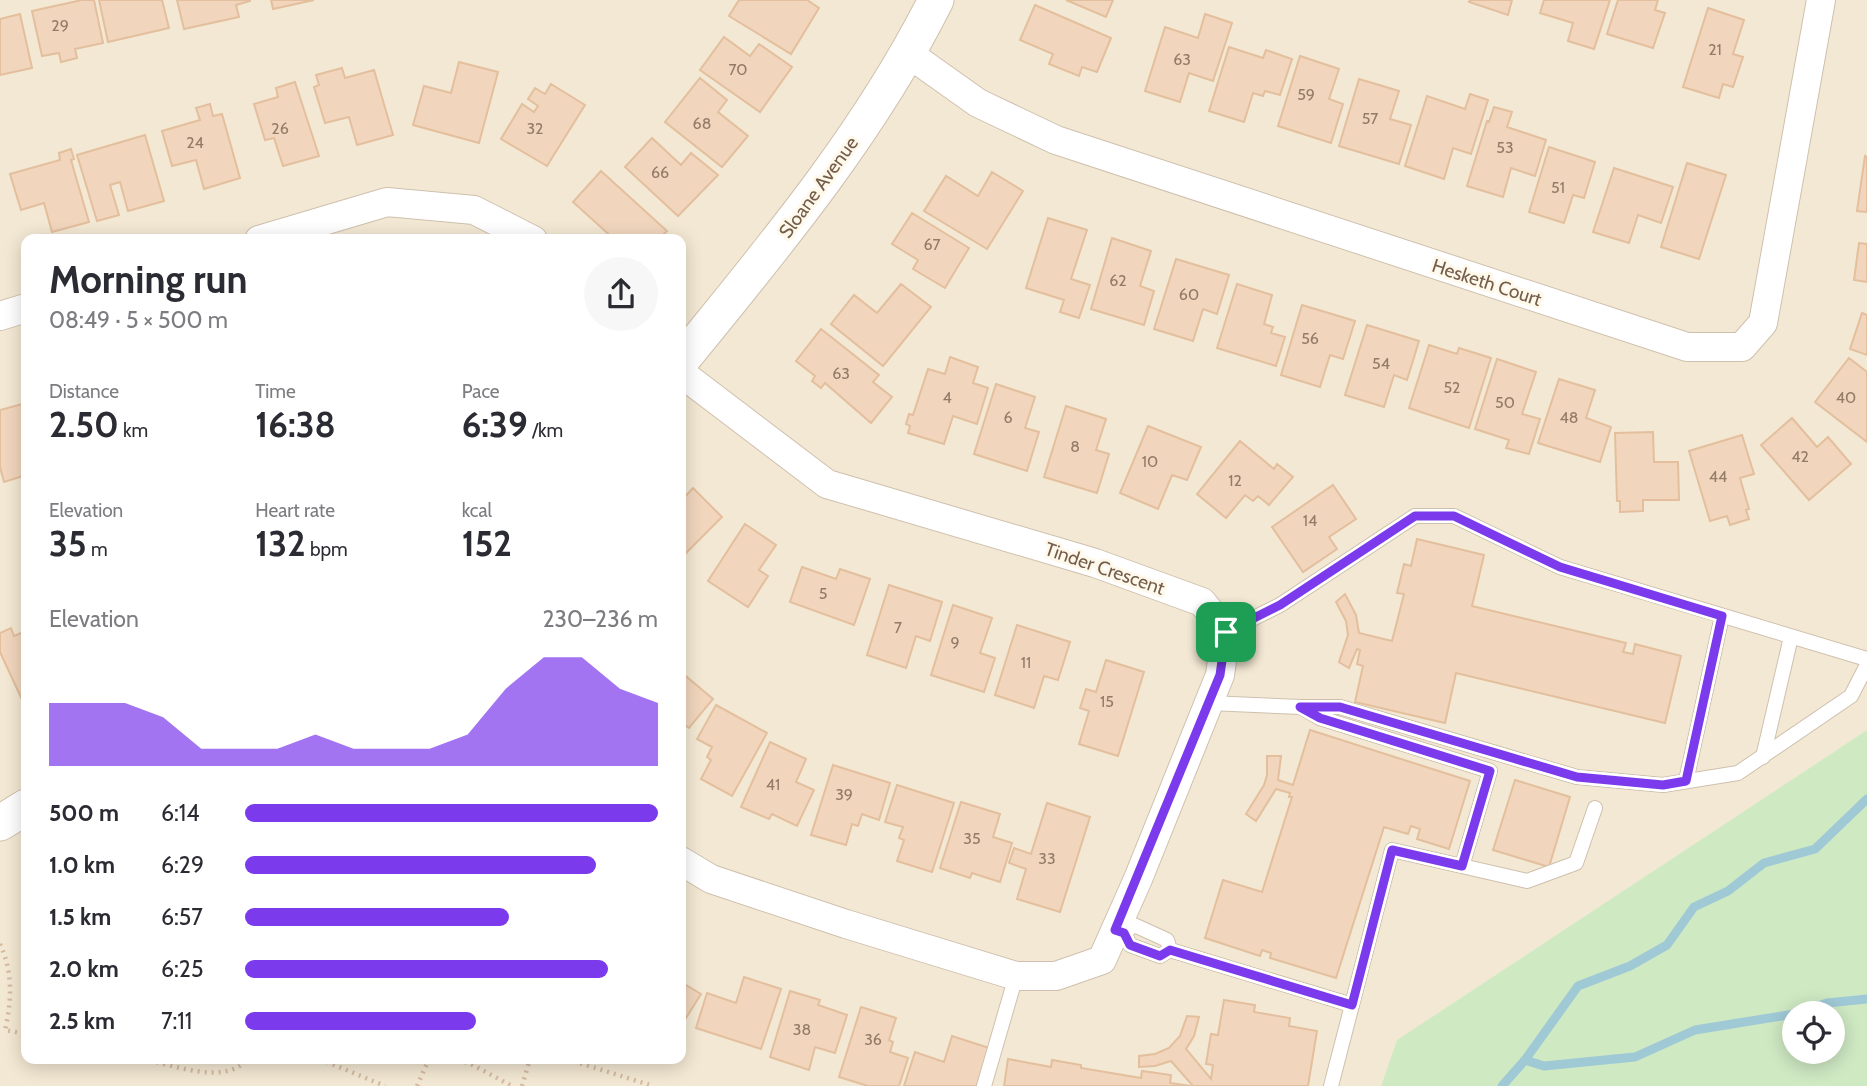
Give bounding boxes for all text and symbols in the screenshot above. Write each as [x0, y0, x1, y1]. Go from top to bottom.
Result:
house number: 29 [51, 16, 69, 35]
house number: 21 [1708, 40, 1722, 59]
house number: 63 [1173, 50, 1191, 69]
house number: 70 [728, 60, 748, 79]
house number: 59 [1297, 85, 1315, 104]
house number: 57 [1362, 109, 1378, 128]
house number: 68 [693, 114, 711, 133]
house number: 26 [271, 119, 289, 138]
house number: 32 [526, 119, 544, 138]
street label: Sloane Avenue [774, 132, 863, 243]
house number: 24 [186, 133, 204, 152]
house number: 53 [1496, 138, 1514, 157]
house number: 66 [651, 163, 669, 182]
house number: 51 [1551, 178, 1565, 197]
house number: 67 [923, 235, 941, 254]
street label: Hesketh Court [1429, 254, 1545, 311]
text: Morning run [49, 256, 248, 303]
button: share [584, 257, 658, 331]
house number: 62 [1109, 271, 1127, 290]
house number: 60 [1179, 285, 1199, 304]
text: 08:49 · 5 × 500 m [49, 306, 228, 334]
house number: 56 [1301, 329, 1319, 348]
house number: 54 [1372, 354, 1390, 373]
house number: 63 [832, 364, 850, 383]
house number: 52 [1443, 378, 1461, 397]
text: Distance [49, 380, 119, 403]
text: Time [255, 380, 296, 403]
text: Pace [462, 380, 500, 403]
house number: 4 [942, 388, 952, 407]
house number: 40 [1836, 388, 1856, 407]
house number: 50 [1495, 393, 1515, 412]
text: 2.50 [49, 403, 119, 446]
text: 16:38 [255, 403, 336, 446]
text: 6:39 [462, 403, 528, 446]
house number: 6 [1003, 408, 1013, 427]
house number: 48 [1560, 408, 1578, 427]
text: km [119, 419, 148, 442]
text: /km [528, 419, 563, 442]
house number: 8 [1070, 437, 1080, 456]
house number: 42 [1791, 447, 1809, 466]
house number: 10 [1142, 452, 1158, 471]
house number: 44 [1709, 467, 1727, 486]
house number: 12 [1228, 471, 1242, 490]
text: Elevation [49, 499, 123, 522]
text: Heart rate [255, 499, 335, 522]
text: kcal [462, 499, 492, 522]
house number: 14 [1303, 511, 1317, 530]
text: 35 [49, 522, 87, 565]
text: 132 [255, 522, 306, 565]
text: 152 [462, 522, 512, 565]
street label: Tinder Crescent [1042, 537, 1168, 600]
text: m [87, 538, 108, 561]
text: bpm [306, 538, 348, 561]
house number: 5 [819, 584, 827, 603]
pin [1196, 602, 1256, 662]
text: Elevation [49, 605, 139, 633]
text: 230–236 m [542, 605, 658, 633]
icon: arrive [1207, 613, 1245, 651]
house number: 7 [894, 618, 902, 637]
house number: 9 [950, 633, 960, 652]
house number: 11 [1021, 653, 1031, 672]
house number: 15 [1100, 692, 1114, 711]
house number: 41 [766, 775, 780, 794]
house number: 39 [835, 785, 853, 804]
text: 500 m [49, 799, 119, 827]
text: 6:14 [161, 799, 200, 827]
house number: 35 [963, 829, 981, 848]
house number: 33 [1038, 849, 1056, 868]
text: 1.0 km [49, 851, 115, 879]
text: 6:29 [161, 851, 204, 879]
text: 1.5 km [49, 903, 111, 931]
text: 6:57 [161, 903, 203, 931]
text: 2.0 km [49, 955, 119, 983]
text: 6:25 [161, 955, 203, 983]
map controls [1782, 1001, 1845, 1064]
button: locate [1782, 1001, 1845, 1064]
text: 2.5 km [49, 1007, 115, 1035]
text: 7:11 [161, 1007, 192, 1035]
house number: 38 [793, 1020, 811, 1039]
house number: 36 [864, 1030, 882, 1049]

